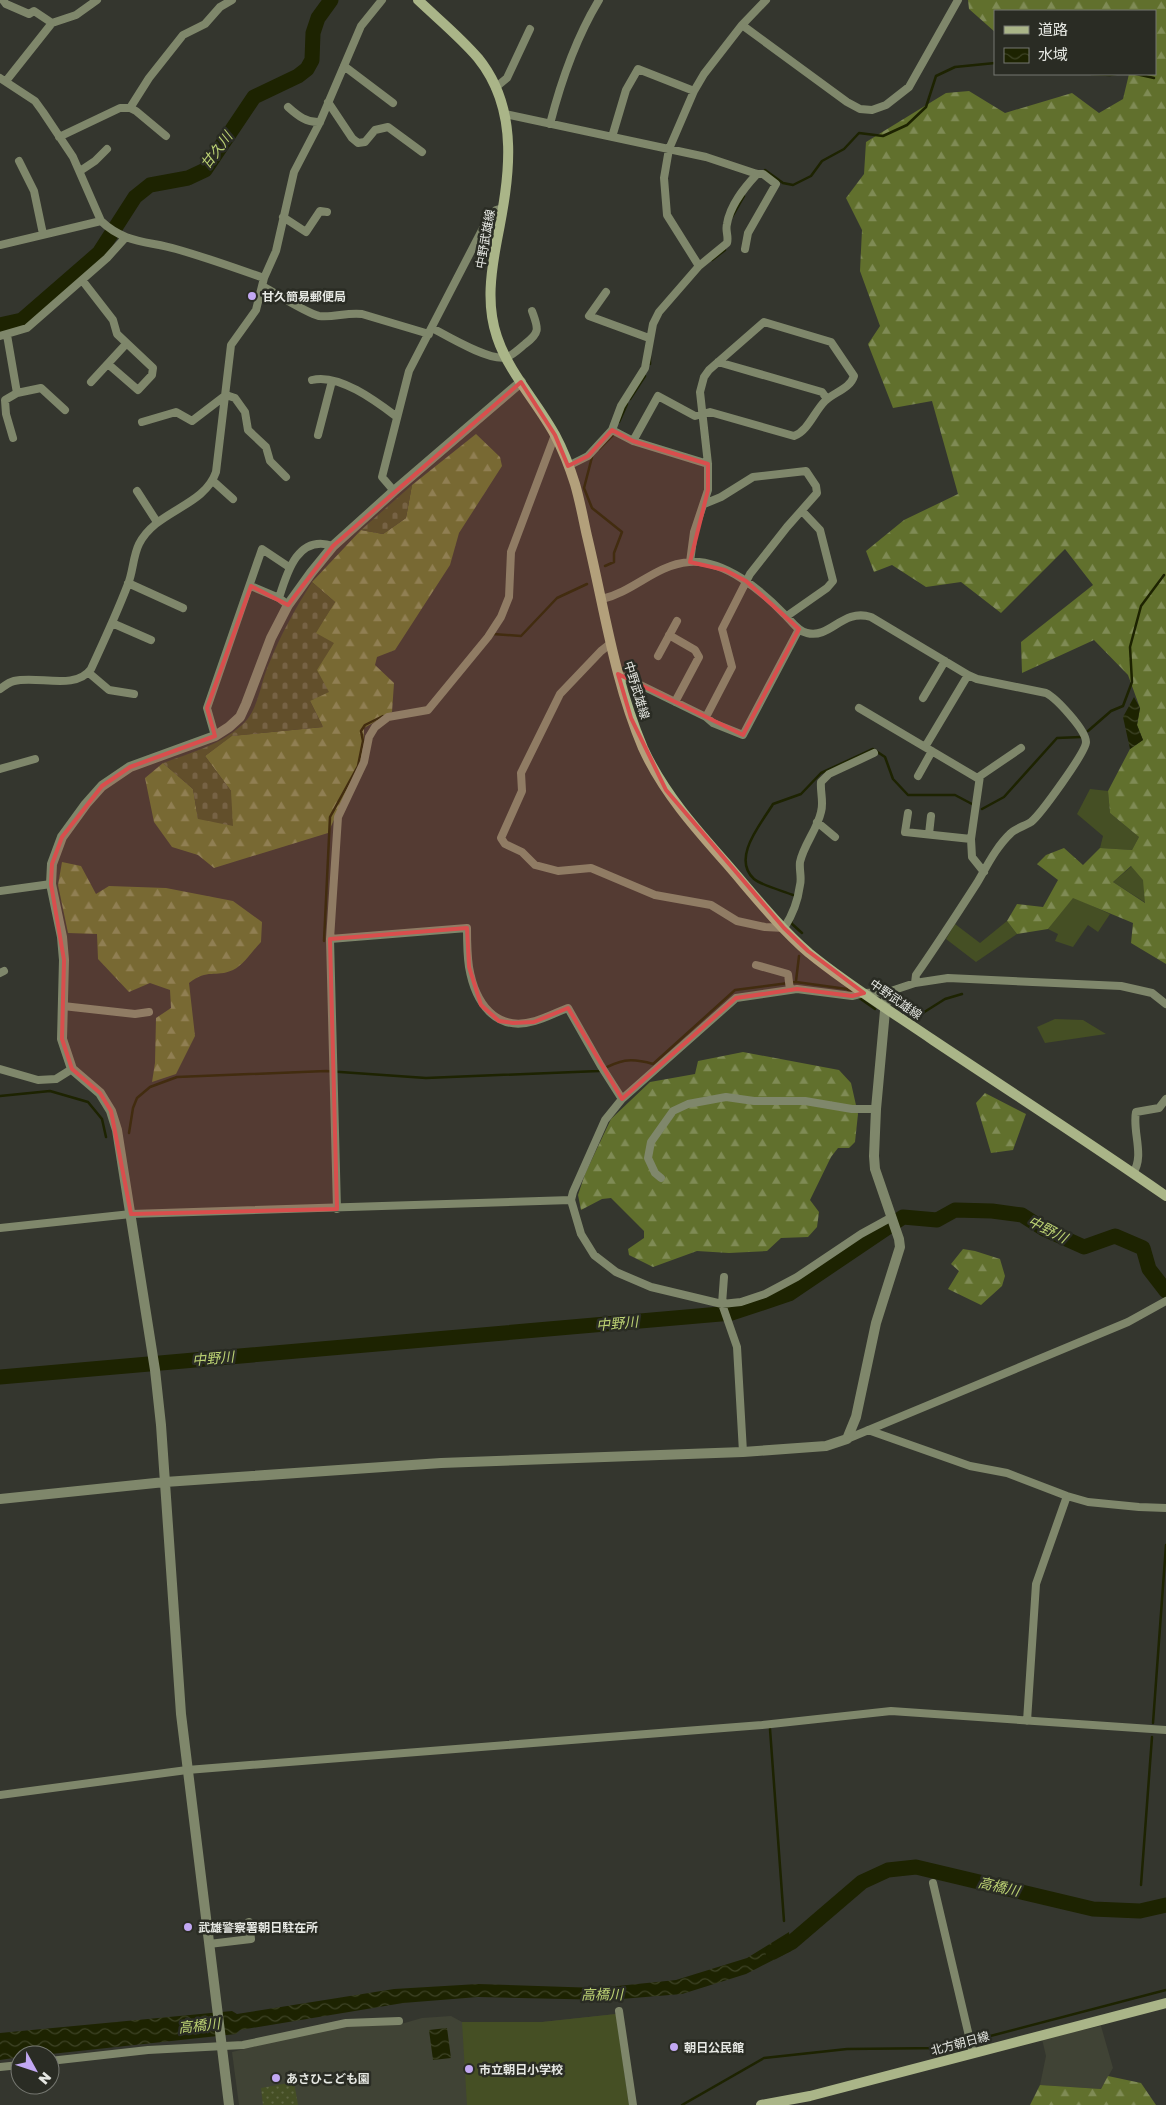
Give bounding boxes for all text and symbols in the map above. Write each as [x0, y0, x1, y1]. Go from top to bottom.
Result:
legend [994, 10, 1156, 75]
text: 道路 [1038, 20, 1068, 38]
text: 水域 [1038, 45, 1068, 63]
water label: 甘久川 [197, 127, 237, 172]
street label: 中野武雄線 [472, 208, 498, 270]
place label: 甘久簡易郵便局 [262, 289, 346, 304]
marker: 甘久簡易郵便局 [246, 290, 258, 302]
street label: 中野武雄線 [621, 659, 653, 721]
street label: 中野武雄線 [867, 976, 925, 1022]
water label: 中野川 [1025, 1212, 1072, 1247]
water label: 中野川 [595, 1313, 641, 1333]
water label: 中野川 [191, 1348, 237, 1368]
water label: 高橋川 [977, 1873, 1023, 1899]
place label: 武雄警察署朝日駐在所 [198, 1920, 318, 1935]
marker: 武雄警察署朝日駐在所 [182, 1921, 194, 1933]
water label: 高橋川 [581, 1985, 625, 2003]
water label: 高橋川 [177, 2014, 223, 2036]
street label: 北方朝日線 [929, 2028, 991, 2058]
place label: 朝日公民館 [684, 2040, 744, 2055]
marker: 朝日公民館 [668, 2041, 680, 2053]
north arrow [10, 2045, 60, 2095]
place label: 市立朝日小学校 [479, 2062, 563, 2077]
marker: 市立朝日小学校 [463, 2063, 475, 2075]
text: N [35, 2069, 55, 2088]
place label: あさひこども園 [286, 2071, 370, 2086]
marker: あさひこども園 [270, 2072, 282, 2084]

